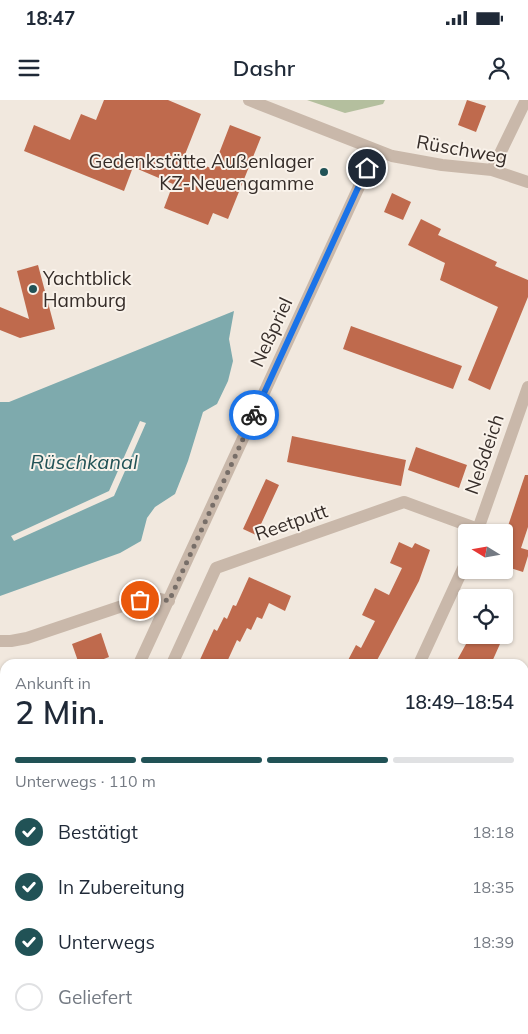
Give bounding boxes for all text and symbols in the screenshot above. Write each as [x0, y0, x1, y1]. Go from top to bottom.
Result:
text: 18:47 [25, 6, 75, 30]
icon: menu [15, 54, 43, 82]
text: Dashr [233, 54, 295, 82]
icon: person [485, 54, 513, 82]
street label: Rüschweg [415, 129, 509, 169]
pin [346, 147, 388, 189]
place label: Gedenkstätte Außenlager KZ-Neuengamme [89, 149, 314, 195]
icon: home [353, 154, 381, 182]
marker: Gedenkstätte Außenlager KZ-Neuengamme [318, 166, 330, 178]
place label: Yachtblick Hamburg [42, 266, 132, 312]
marker: Yachtblick Hamburg [27, 283, 39, 295]
street label: Neßpriel [244, 293, 298, 371]
courier [229, 390, 279, 440]
icon: bike [240, 401, 268, 429]
street label: Neßdeich [459, 411, 509, 497]
water label: Rüschkanal [30, 449, 138, 474]
street label: Reetputt [251, 498, 331, 546]
north arrow [458, 524, 512, 579]
map controls [458, 524, 513, 644]
pin [119, 579, 161, 621]
icon: bag [126, 586, 154, 614]
button: locate [458, 589, 513, 644]
text: Ankunft in [15, 673, 91, 693]
text: 18:49–18:54 [404, 690, 514, 714]
text: 2 Min. [15, 692, 105, 732]
text: Unterwegs · 110 m [15, 771, 156, 791]
icon: check [15, 818, 43, 846]
text: Bestätigt [58, 820, 138, 844]
text: 18:18 [472, 822, 514, 842]
icon: check [15, 873, 43, 901]
text: In Zubereitung [58, 875, 185, 899]
text: 18:35 [472, 877, 514, 897]
icon: check [15, 928, 43, 956]
text: Unterwegs [58, 930, 155, 954]
text: 18:39 [472, 932, 514, 952]
text: Geliefert [58, 985, 132, 1009]

